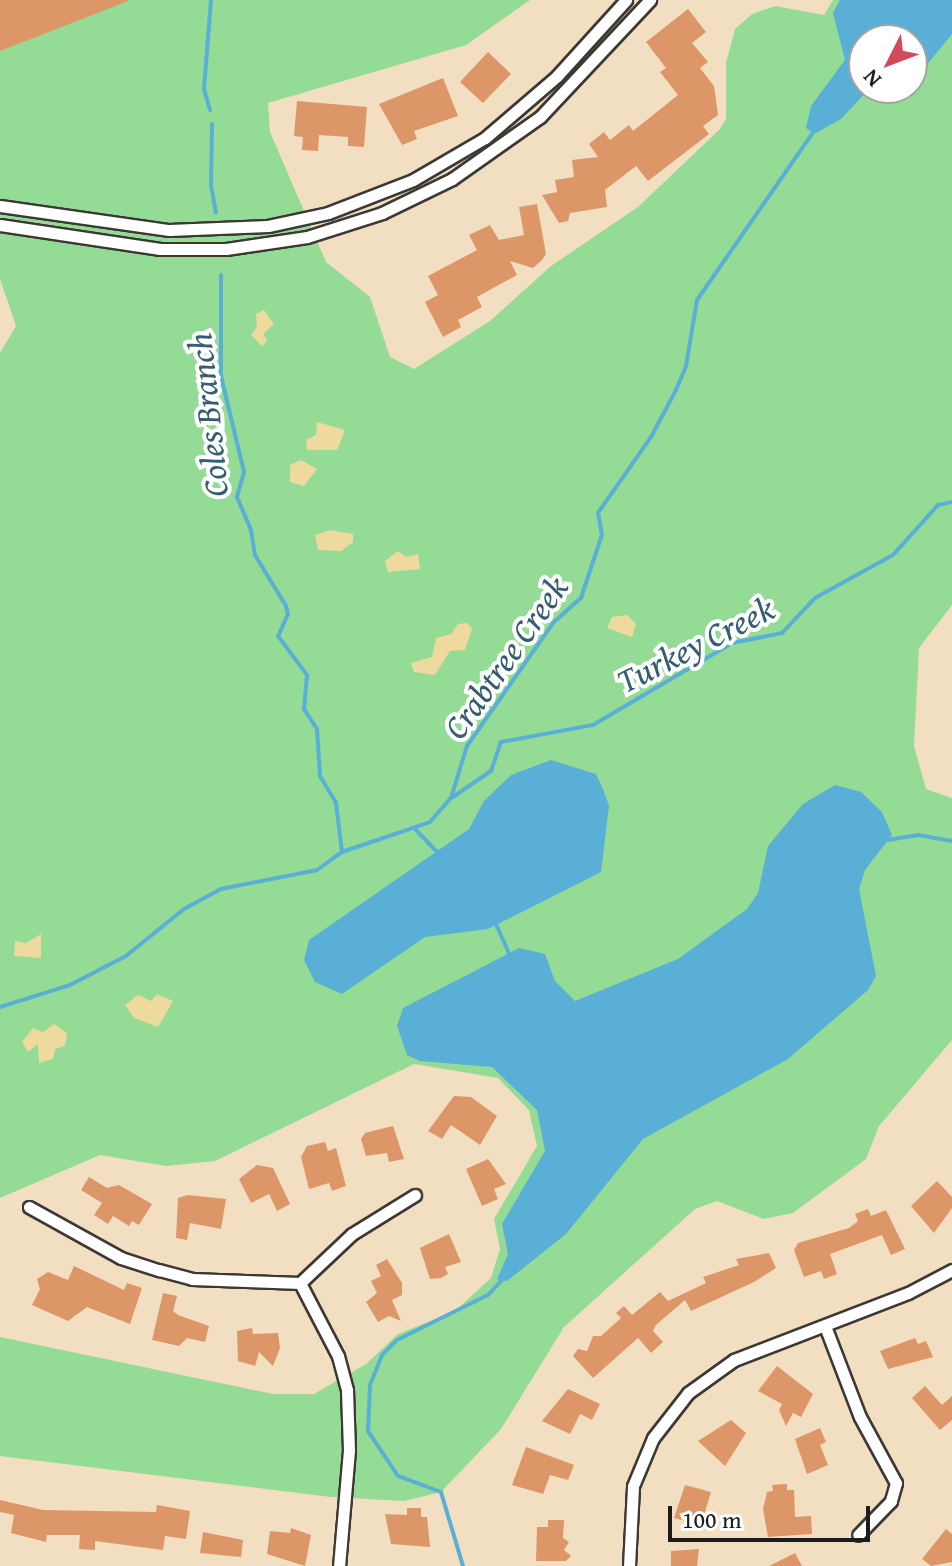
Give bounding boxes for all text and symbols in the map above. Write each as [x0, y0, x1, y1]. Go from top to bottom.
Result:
north arrow [848, 24, 928, 104]
text: N [855, 63, 888, 95]
water label: Coles Branch [178, 331, 236, 499]
water label: Crabtree Creek [434, 568, 576, 746]
water label: Turkey Creek [610, 587, 780, 701]
scale bar [672, 1490, 874, 1540]
text: 100 m [682, 1502, 742, 1537]

